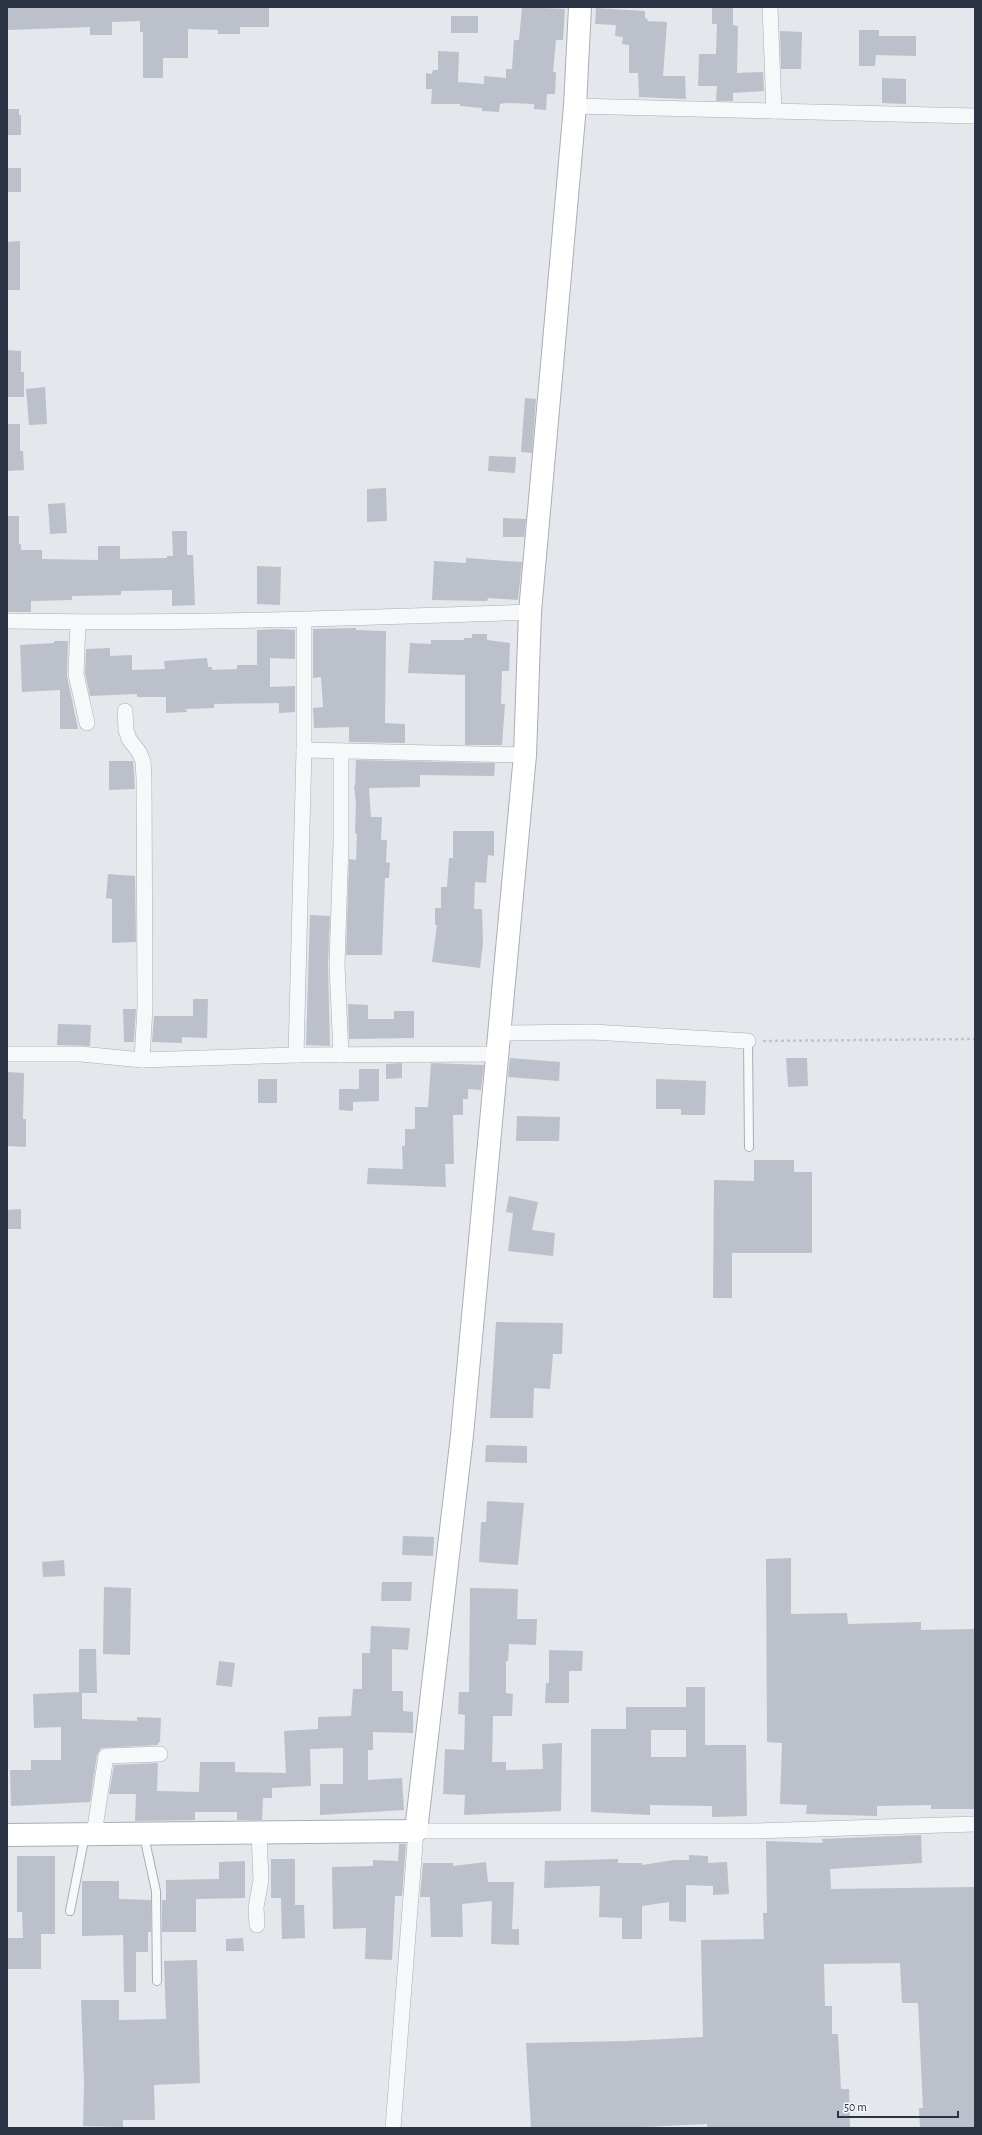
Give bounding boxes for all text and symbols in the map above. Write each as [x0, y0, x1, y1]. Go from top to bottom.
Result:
scale bar [838, 2093, 958, 2119]
text: 50 m [844, 2101, 867, 2113]

